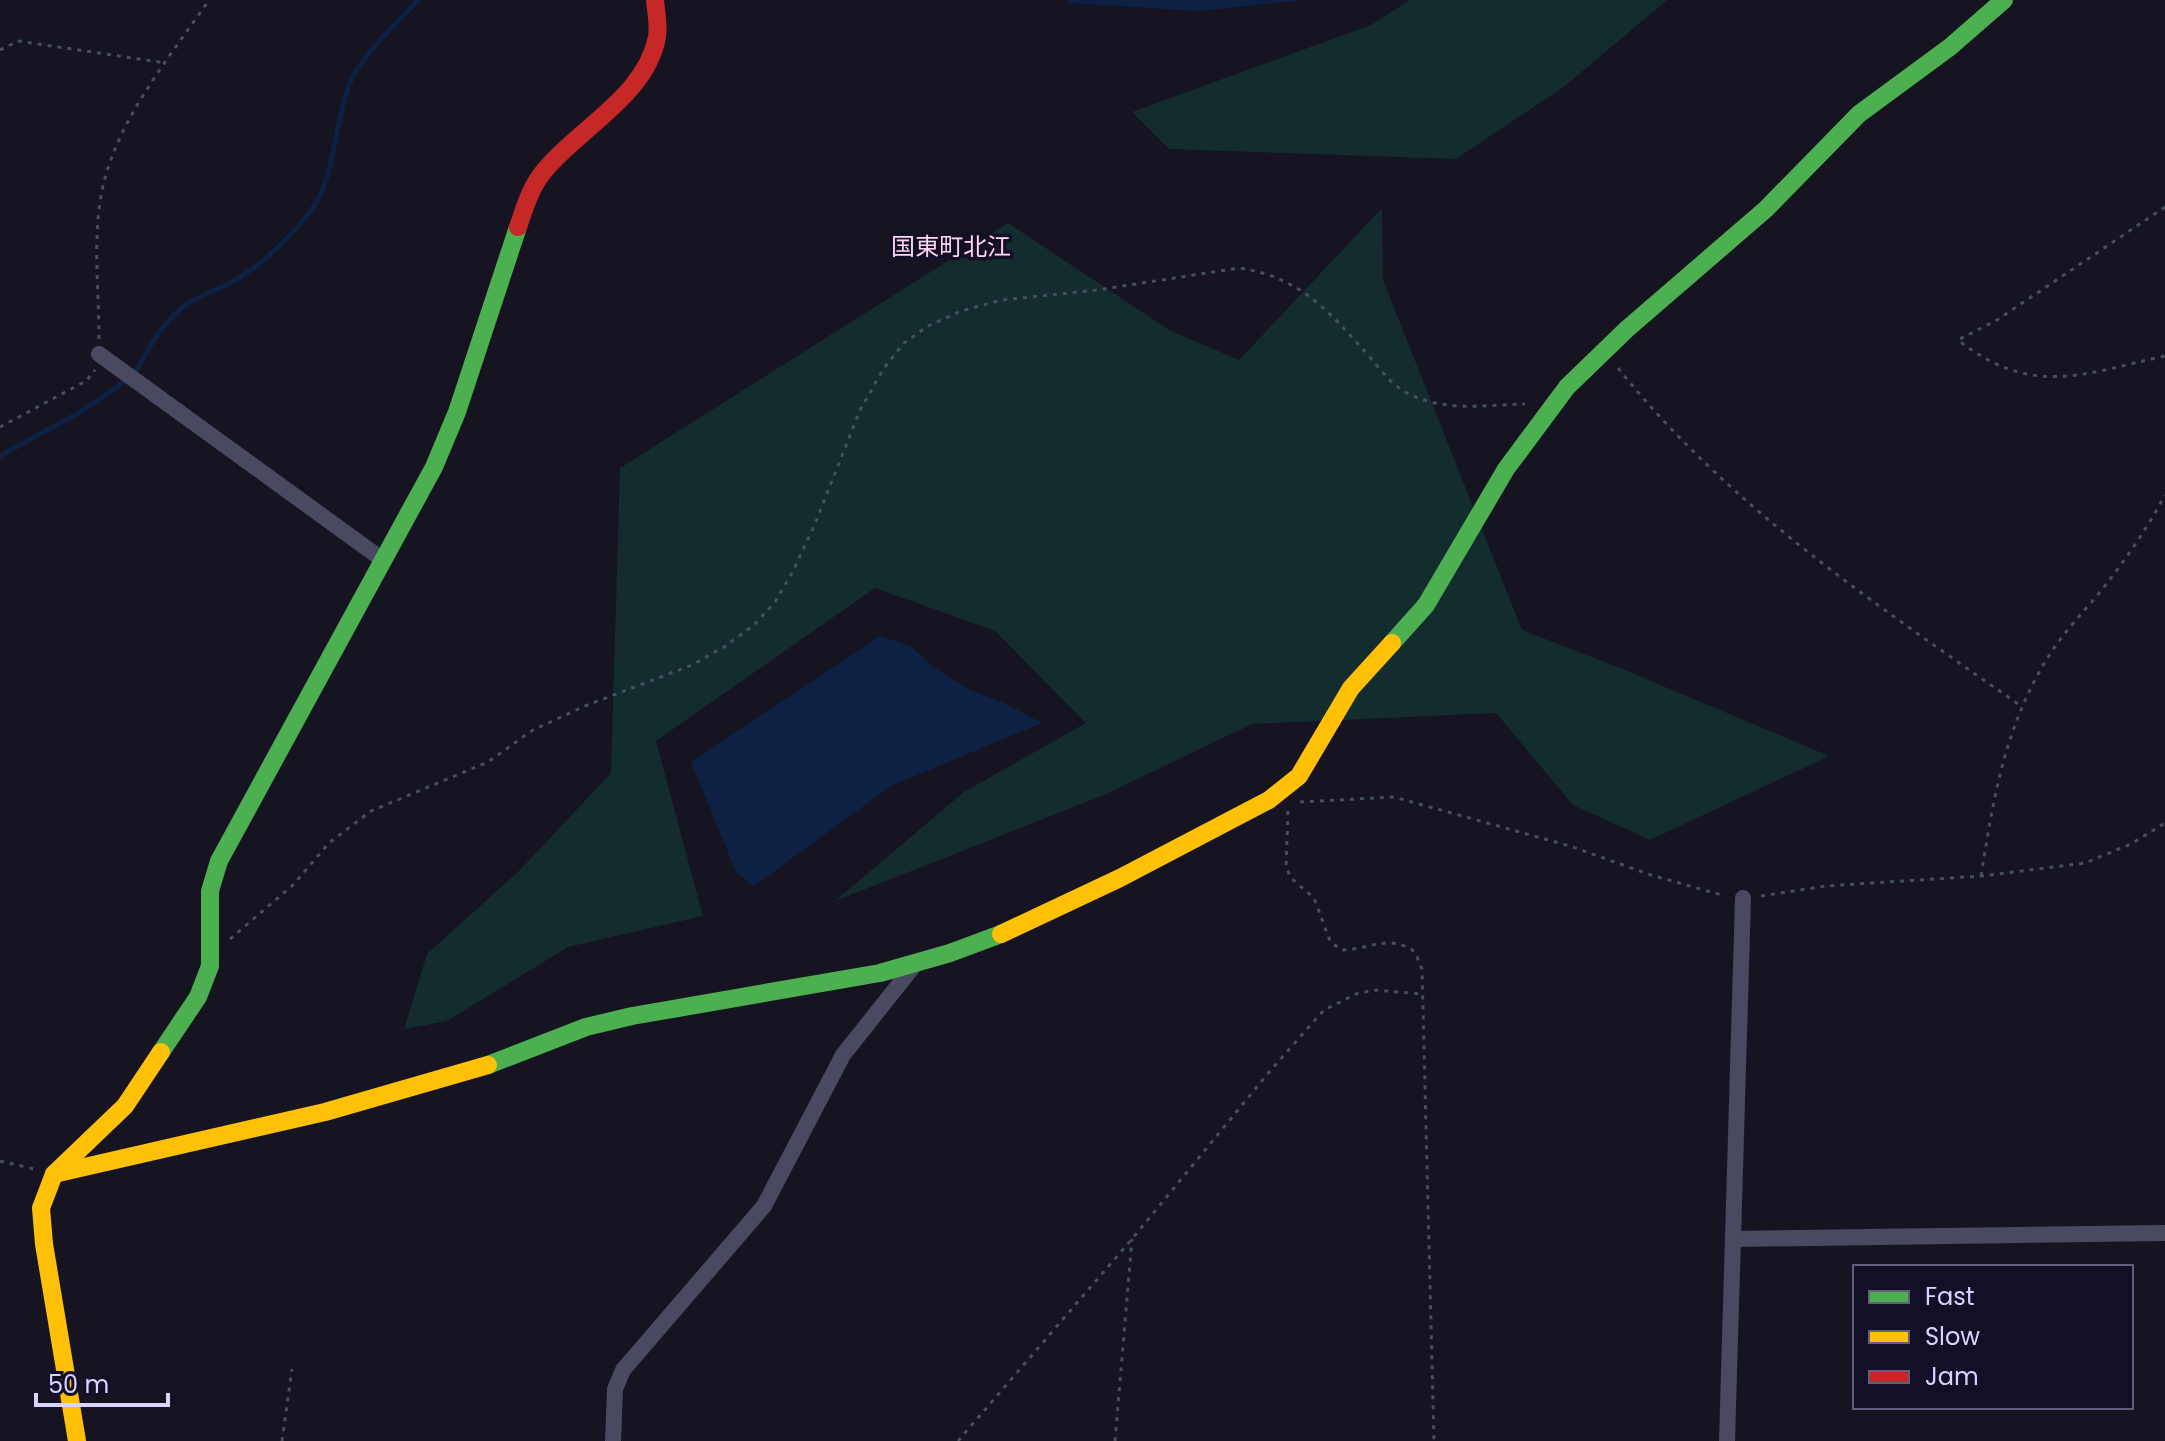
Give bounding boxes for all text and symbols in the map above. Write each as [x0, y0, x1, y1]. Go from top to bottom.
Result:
district label: 国東町北江 [891, 230, 1011, 263]
legend [1853, 1265, 2133, 1409]
text: Fast [1925, 1280, 1975, 1313]
text: Slow [1925, 1320, 1980, 1353]
scale bar [36, 1357, 168, 1407]
text: Jam [1925, 1360, 1979, 1393]
text: 50 m [48, 1368, 109, 1401]

